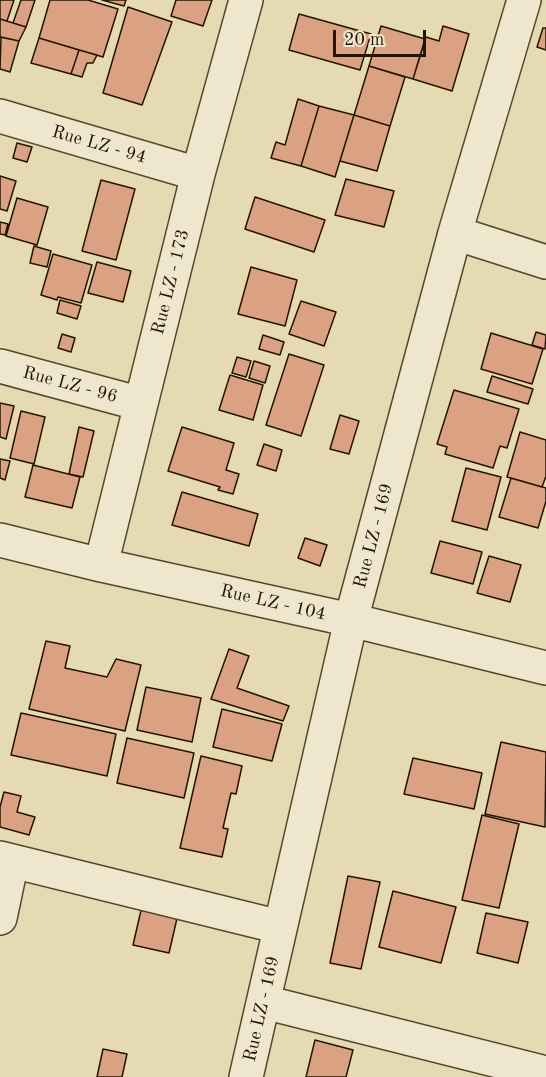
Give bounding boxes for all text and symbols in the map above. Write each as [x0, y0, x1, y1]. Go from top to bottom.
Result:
scale bar [336, 18, 429, 56]
text: 20 m [344, 31, 384, 49]
street label: Rue LZ - 94 [49, 121, 149, 169]
street label: Rue LZ - 173 [147, 227, 195, 337]
street label: Rue LZ - 96 [20, 362, 120, 408]
street label: Rue LZ - 169 [350, 481, 398, 591]
street label: Rue LZ - 104 [218, 580, 328, 626]
street label: Rue LZ - 169 [239, 954, 285, 1064]

